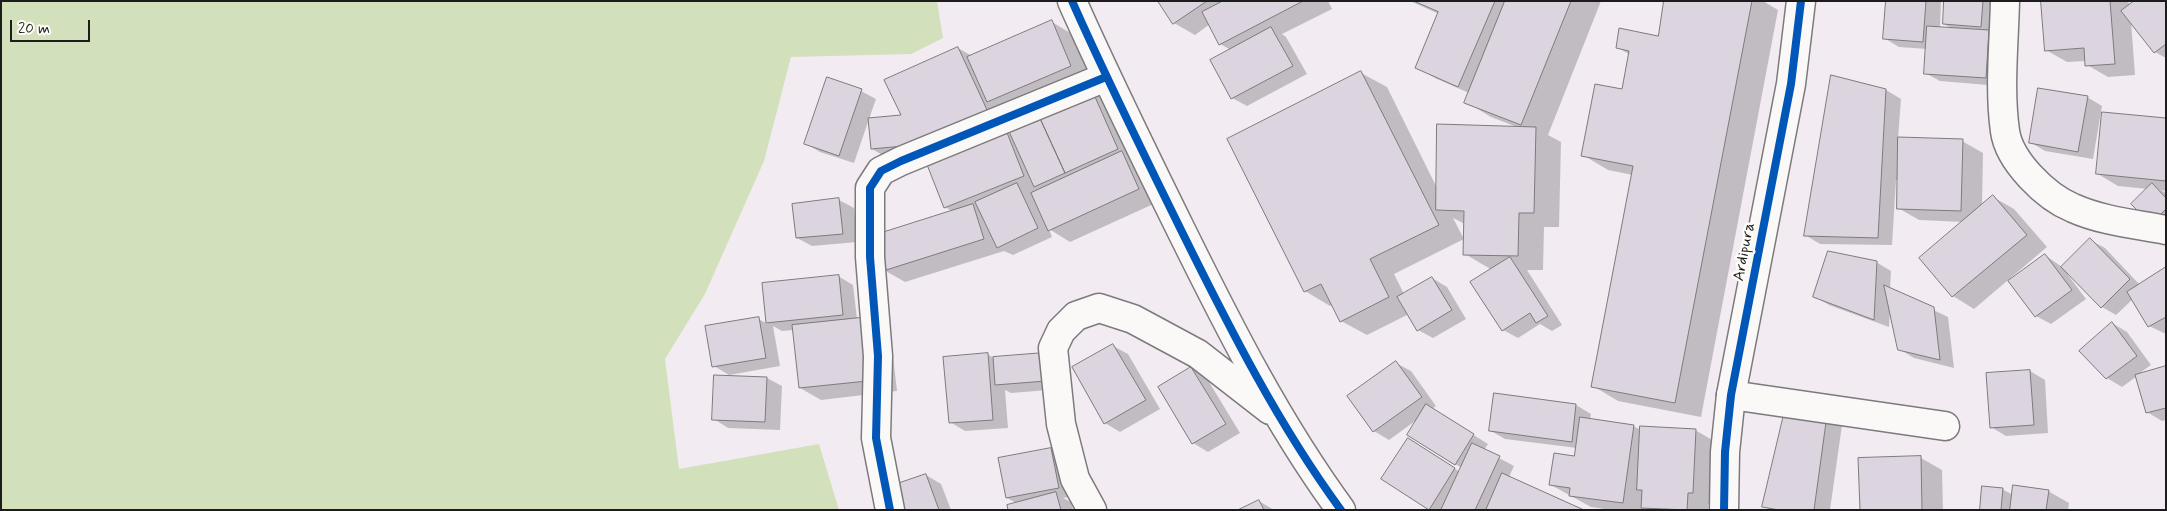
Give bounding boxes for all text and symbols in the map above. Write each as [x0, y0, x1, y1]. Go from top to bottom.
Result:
scale bar [12, 10, 92, 42]
text: 20 m [18, 19, 50, 39]
street label: Ardipura [1730, 221, 1760, 283]

